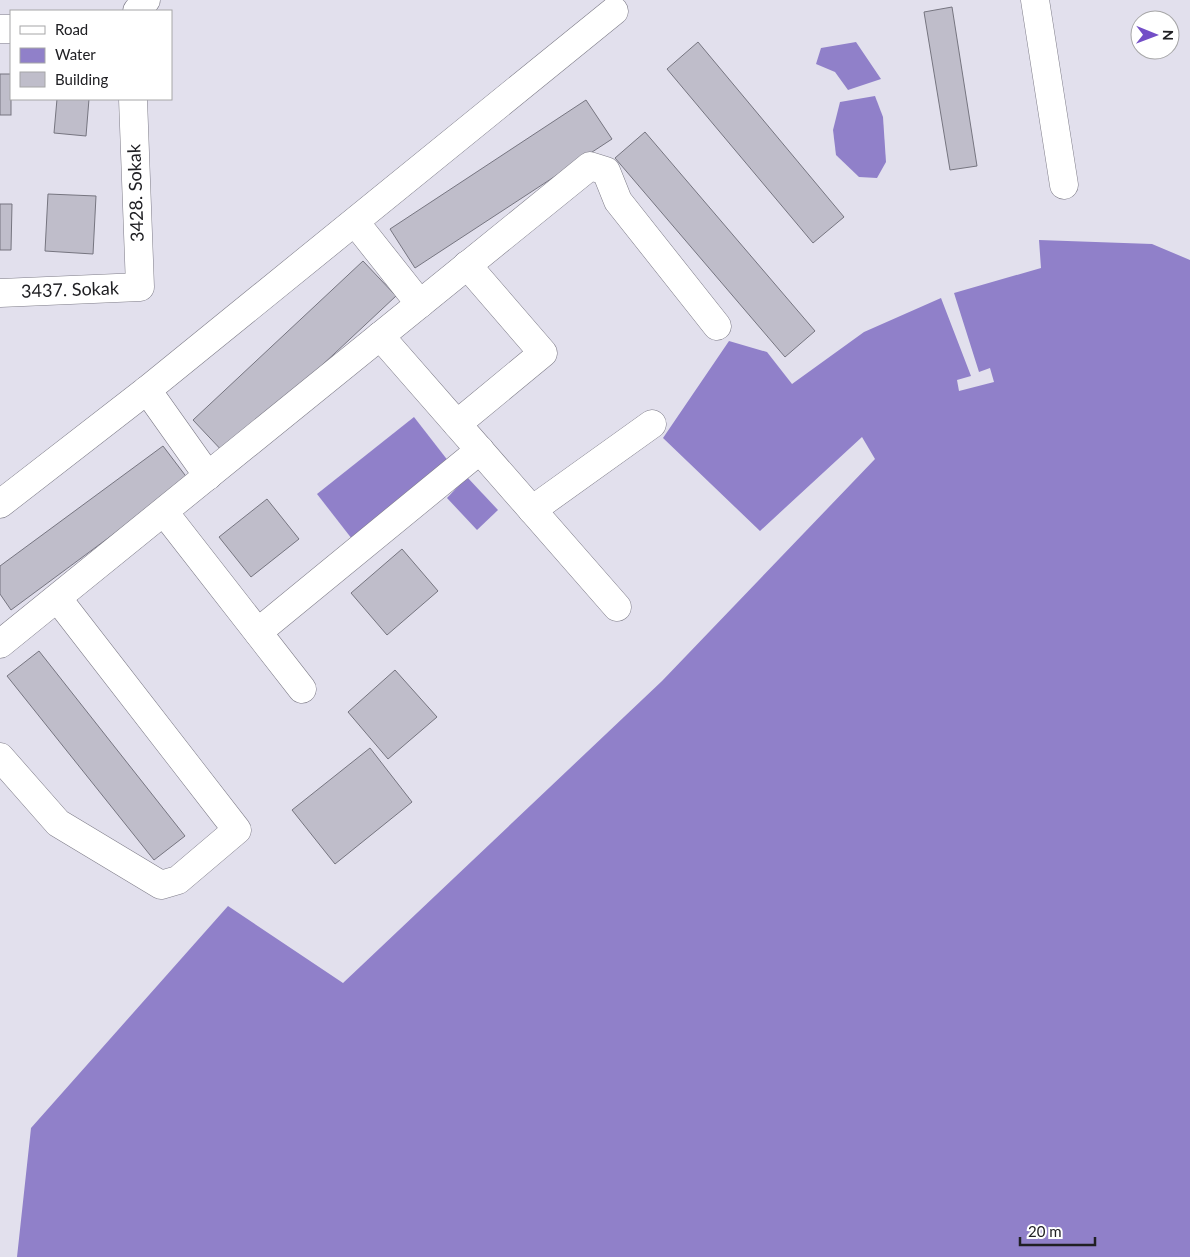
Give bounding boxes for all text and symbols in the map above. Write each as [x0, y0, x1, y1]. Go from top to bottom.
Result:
legend [10, 10, 172, 100]
north arrow [1130, 10, 1180, 60]
text: Road [55, 20, 88, 38]
text: N [1160, 30, 1177, 41]
text: Water [55, 45, 96, 63]
text: Building [55, 70, 108, 88]
street label: 3428. Sokak [122, 143, 148, 242]
street label: 3437. Sokak [21, 276, 120, 302]
scale bar [1020, 1214, 1095, 1246]
text: 20 m [1028, 1222, 1062, 1240]

